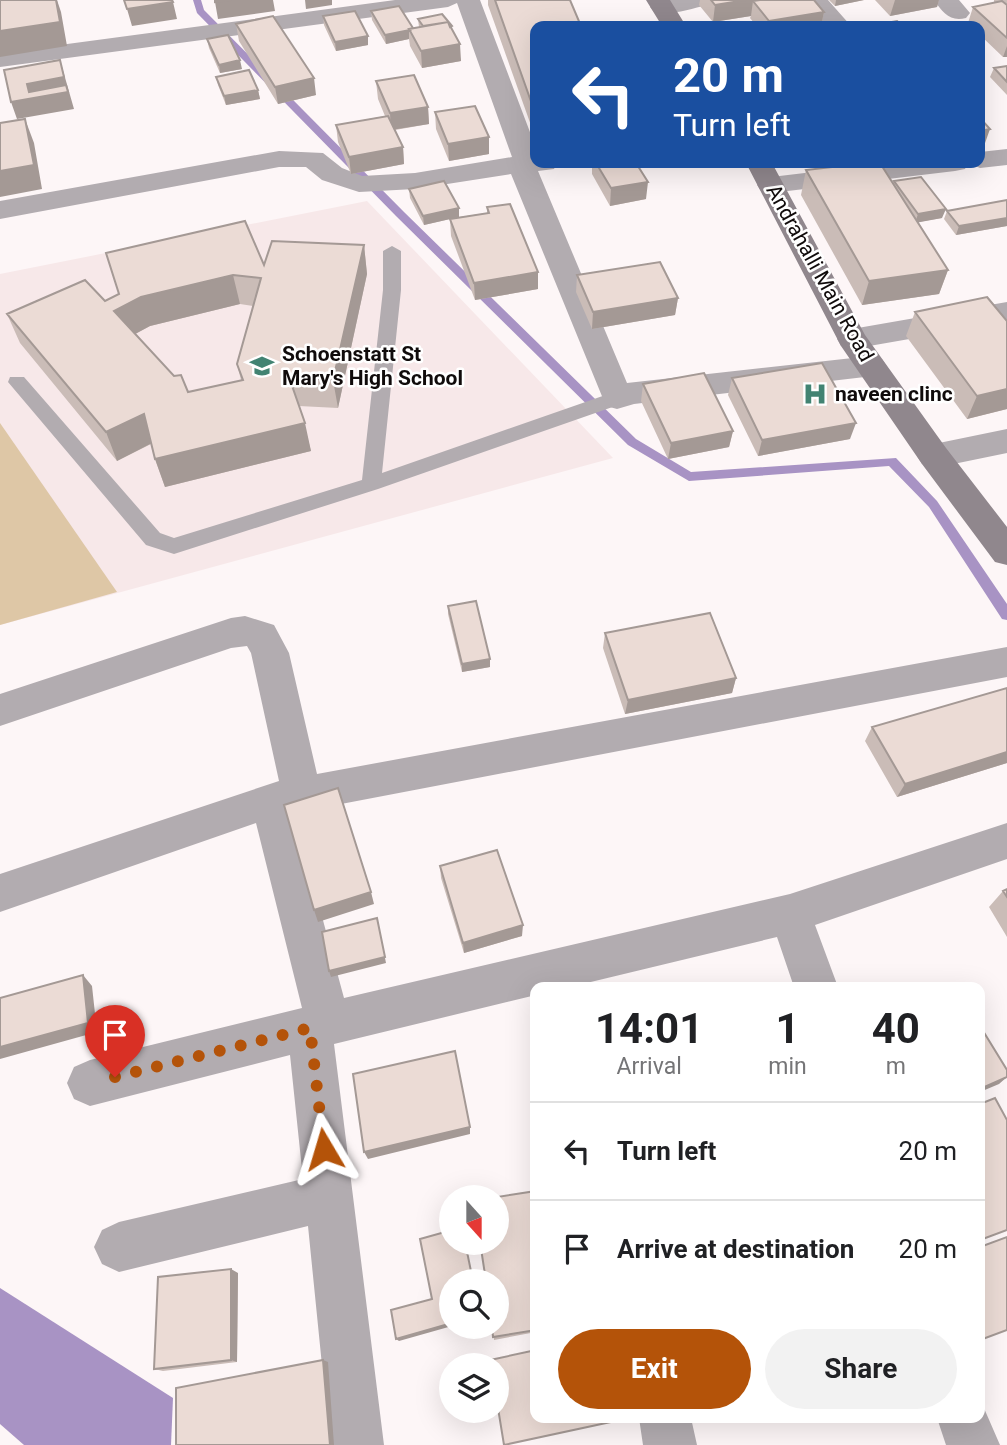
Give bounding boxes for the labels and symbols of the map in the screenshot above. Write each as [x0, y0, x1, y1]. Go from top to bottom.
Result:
street label: Andrahalli Main Road [761, 180, 879, 366]
place label: Schoenstatt St Mary's High School [282, 342, 463, 390]
school or university icon: Schoenstatt St Mary's High School [248, 352, 276, 380]
hospital icon: naveen clinc [801, 380, 829, 408]
place label: naveen clinc [835, 382, 953, 406]
pin [85, 1005, 145, 1077]
position arrow [287, 1112, 361, 1186]
north arrow [439, 1185, 509, 1255]

